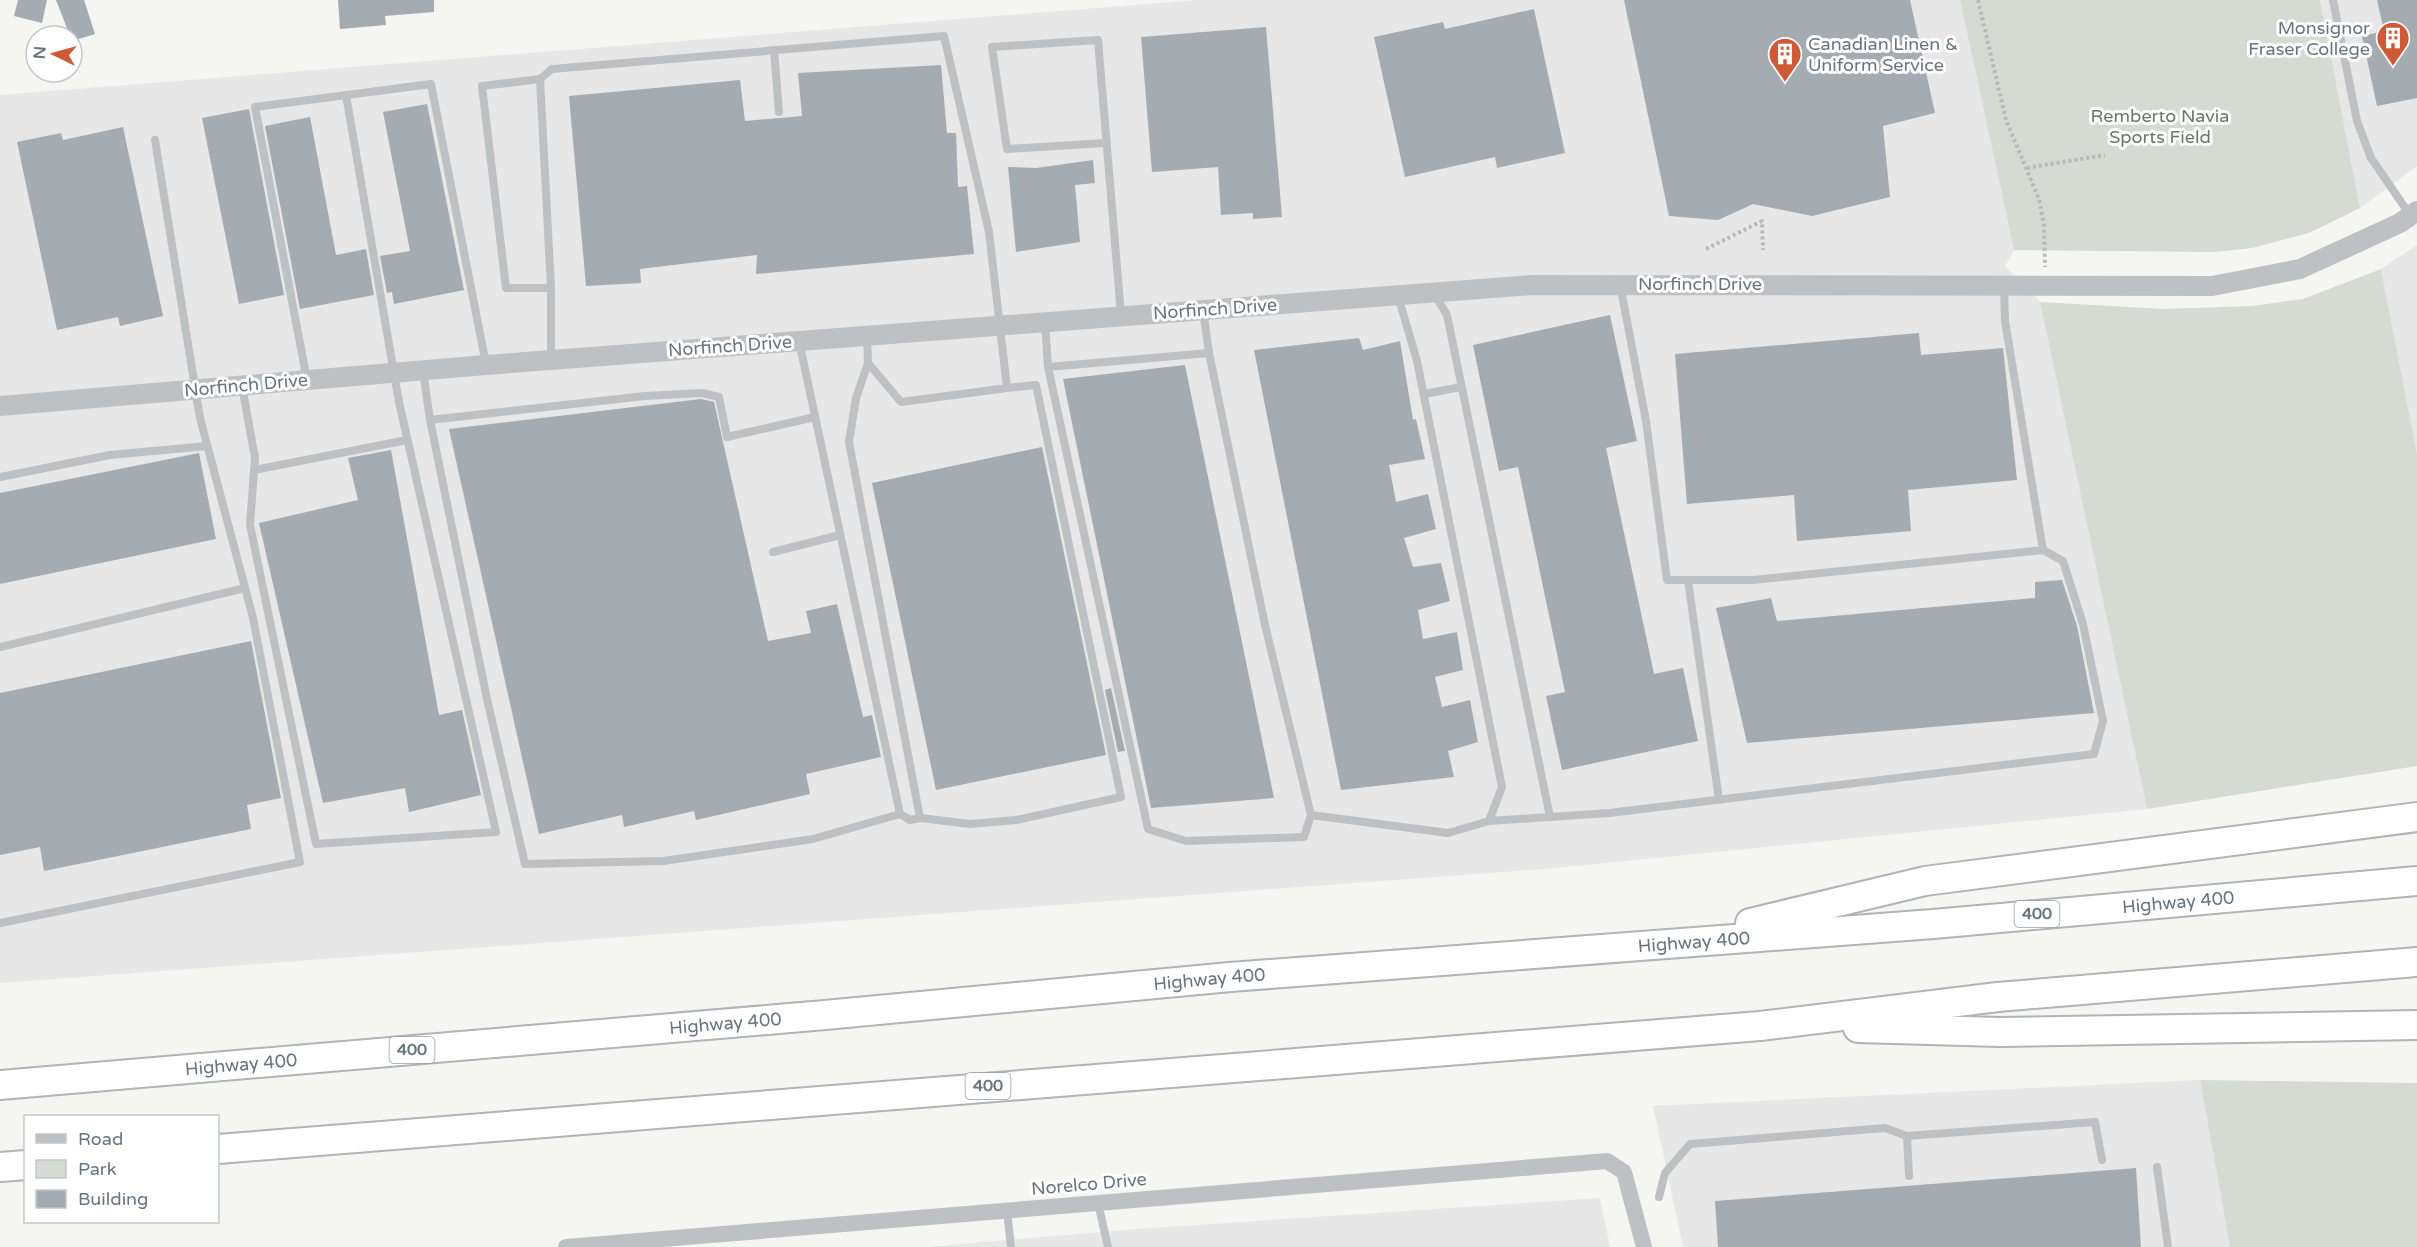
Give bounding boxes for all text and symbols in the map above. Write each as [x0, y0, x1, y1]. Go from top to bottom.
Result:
place label: Monsignor Fraser College [2248, 17, 2370, 60]
building icon: Monsignor Fraser College [2375, 20, 2411, 67]
north arrow [24, 24, 84, 84]
place label: Canadian Linen & Uniform Service [1808, 33, 1958, 76]
building icon: Canadian Linen & Uniform Service [1767, 36, 1803, 83]
text: N [30, 46, 51, 60]
park label: Remberto Navia Sports Field [2091, 105, 2229, 148]
street label: Norfinch Drive [1638, 273, 1762, 295]
street label: Norfinch Drive [1152, 294, 1278, 324]
street label: Norfinch Drive [667, 331, 793, 361]
street label: Norfinch Drive [183, 369, 309, 401]
street label: Highway 400 [2121, 886, 2235, 918]
road number: 400 [2014, 901, 2060, 927]
street label: Highway 400 [1637, 927, 1751, 957]
street label: Highway 400 [1152, 963, 1266, 995]
street label: Highway 400 [668, 1008, 782, 1039]
road number: 400 [390, 1037, 434, 1063]
street label: Highway 400 [184, 1049, 298, 1080]
road number: 400 [966, 1073, 1010, 1099]
legend [24, 1115, 219, 1223]
text: Road [78, 1128, 123, 1150]
text: Park [78, 1158, 117, 1180]
street label: Norelco Drive [1030, 1168, 1148, 1200]
text: Building [78, 1188, 148, 1210]

